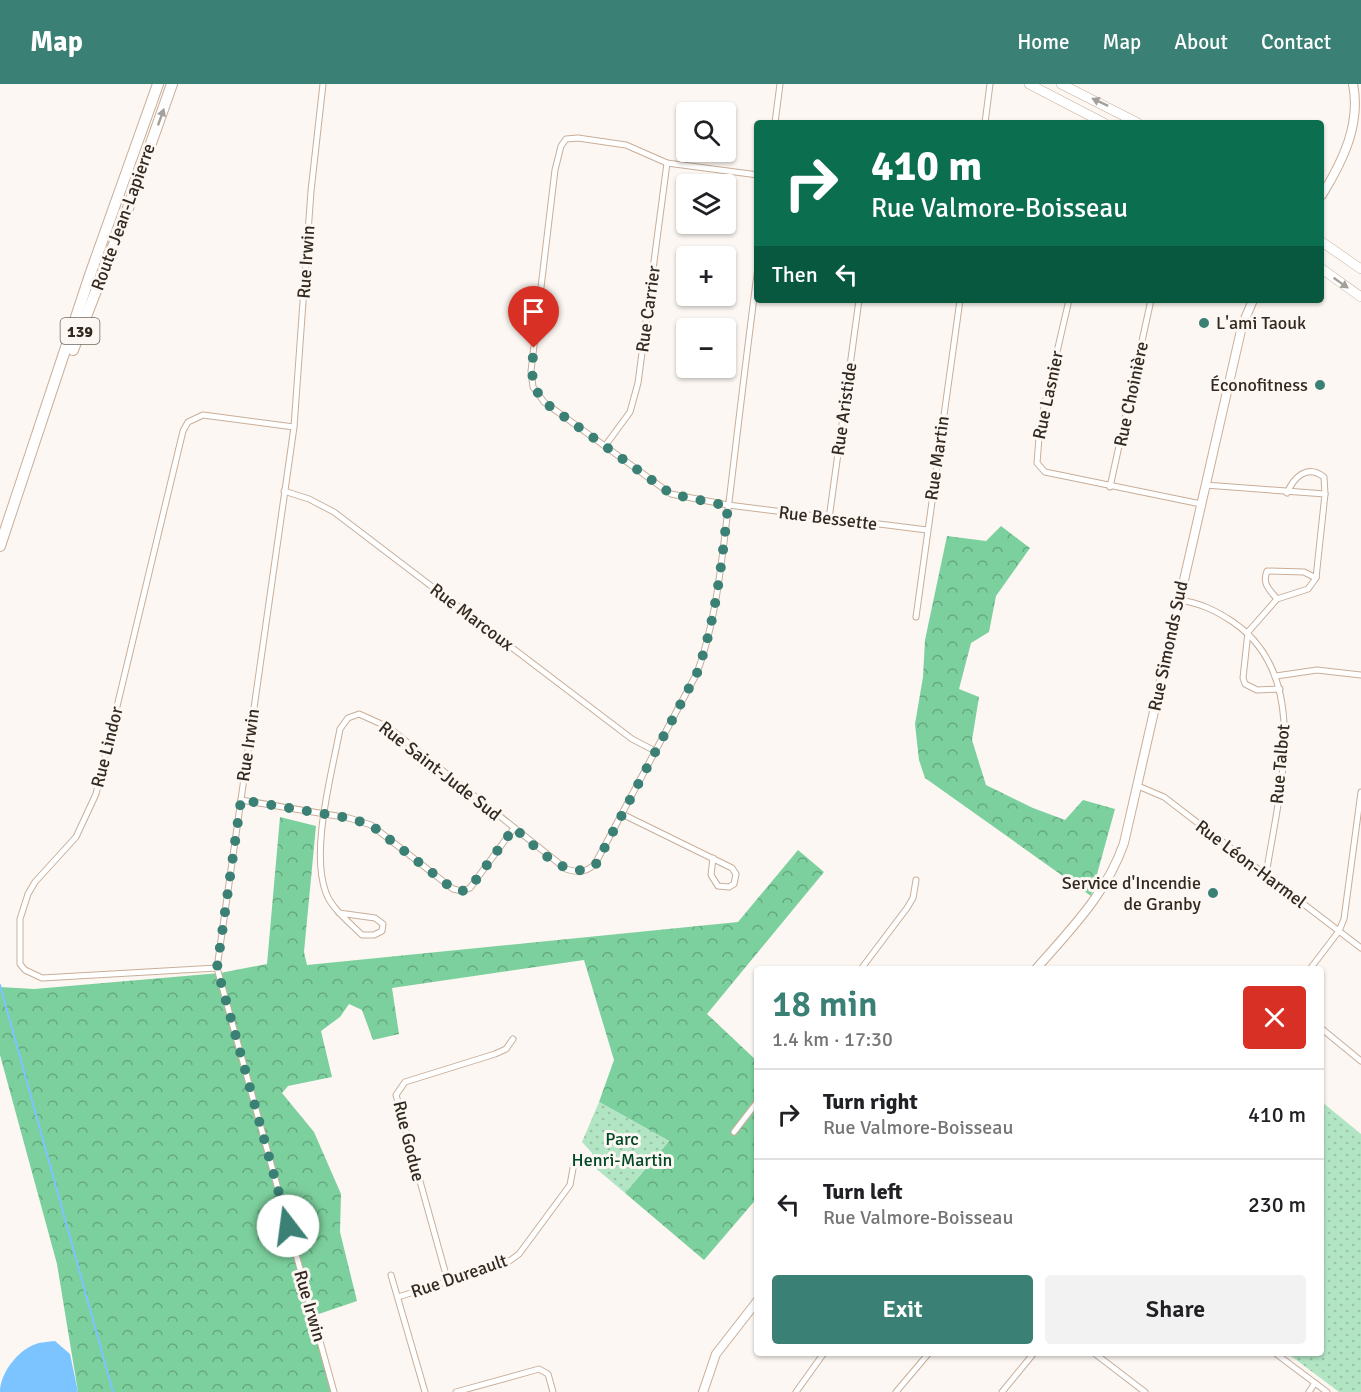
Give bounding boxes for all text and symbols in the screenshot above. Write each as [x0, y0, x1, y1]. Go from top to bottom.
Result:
text: Map [30, 25, 83, 59]
text: Home [1017, 29, 1070, 55]
text: Map [1103, 29, 1141, 55]
text: About [1174, 29, 1228, 55]
text: Contact [1261, 29, 1331, 55]
one-way arrow [1092, 98, 1109, 107]
map controls [676, 102, 736, 378]
button: search [676, 102, 736, 162]
one-way arrow [156, 108, 166, 126]
street label: Route Jean-Lapierre [86, 140, 160, 294]
text: 410 m [871, 141, 982, 192]
icon: right [772, 144, 850, 222]
button: layers [676, 174, 736, 234]
text: Rue Valmore-Boisseau [871, 192, 1128, 225]
street label: Rue Irwin [292, 225, 320, 299]
button: + [676, 246, 736, 306]
icon: left [830, 258, 863, 291]
text: Then [772, 261, 818, 288]
street label: Rue Carrier [631, 264, 665, 354]
one-way arrow [1333, 277, 1349, 289]
pin [508, 286, 559, 348]
icon: arrive [517, 295, 550, 328]
place label: L'ami Taouk [1216, 312, 1306, 334]
marker: L'ami Taouk [1197, 316, 1211, 330]
road number: 139 [60, 318, 100, 344]
button: − [676, 318, 736, 378]
street label: Rue Choinière [1109, 339, 1153, 449]
street label: Rue Lasnier [1028, 348, 1068, 441]
street label: Rue Aristide [827, 361, 861, 457]
place label: Éconofitness [1210, 374, 1308, 396]
marker: Éconofitness [1313, 378, 1327, 392]
street label: Rue Martin [920, 414, 954, 502]
street label: Rue Bessette [777, 501, 879, 535]
street label: Rue Marcoux [426, 578, 519, 656]
street label: Rue Simonds Sud [1143, 579, 1193, 713]
street label: Rue Lindor [86, 704, 128, 790]
street label: Rue Irwin [232, 707, 264, 783]
street label: Rue Saint-Jude Sud [374, 716, 506, 826]
street label: Rue Talbot [1266, 723, 1294, 805]
street label: Rue Léon-Harmel [1191, 815, 1311, 913]
place label: Service d'Incendie de Granby [1062, 872, 1202, 915]
marker: Service d'Incendie de Granby [1206, 886, 1220, 900]
text: 18 min [772, 982, 878, 1027]
button: close [1243, 986, 1306, 1049]
text: 1.4 km · 17:30 [772, 1027, 893, 1052]
text: Turn right [823, 1088, 918, 1115]
street label: Rue Godue [388, 1098, 430, 1184]
icon: right [772, 1098, 805, 1131]
text: 410 m [1248, 1101, 1306, 1128]
text: Rue Valmore-Boisseau [823, 1115, 1013, 1140]
park label: Parc Henri-Martin [572, 1128, 672, 1171]
text: Turn left [823, 1178, 903, 1205]
icon: left [772, 1188, 805, 1221]
text: 230 m [1248, 1191, 1306, 1218]
position arrow [256, 1194, 320, 1258]
text: Rue Valmore-Boisseau [823, 1205, 1013, 1230]
street label: Rue Dureault [408, 1249, 510, 1303]
street label: Rue Irwin [289, 1268, 331, 1344]
button: Exit [772, 1275, 1033, 1344]
button: Share [1045, 1275, 1306, 1344]

